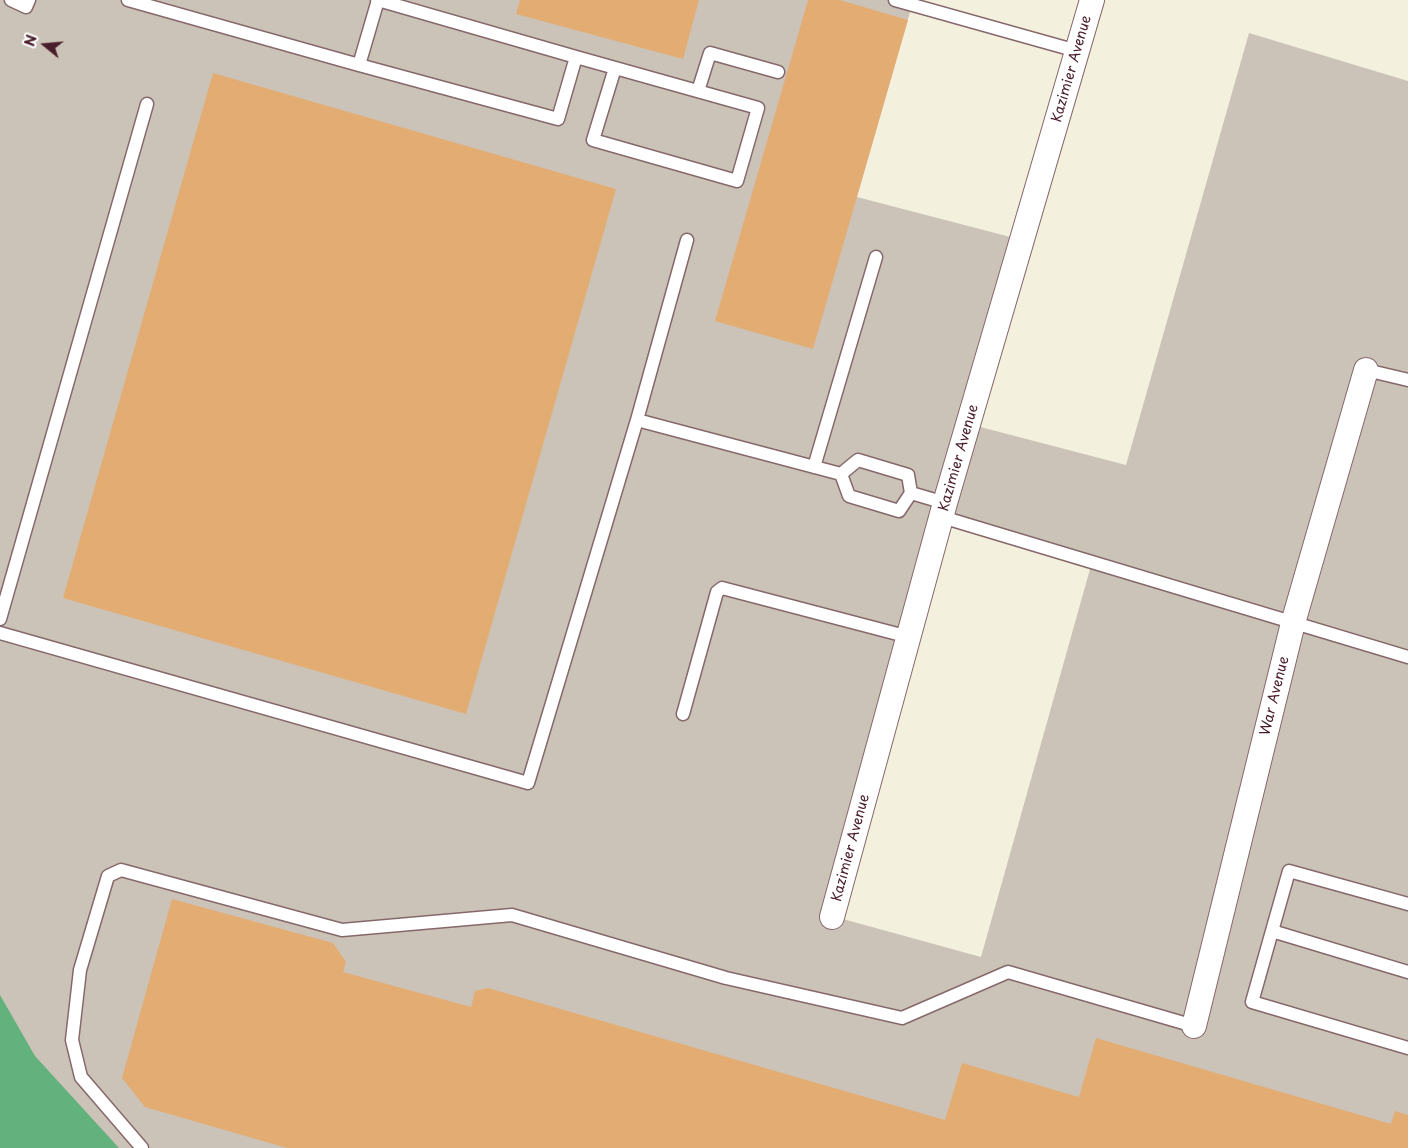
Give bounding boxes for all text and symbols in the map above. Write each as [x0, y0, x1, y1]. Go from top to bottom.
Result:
street label: Kazimier Avenue [1049, 14, 1095, 124]
north arrow [20, 20, 70, 70]
text: N [19, 32, 42, 49]
street label: Kazimier Avenue [936, 403, 982, 513]
street label: War Avenue [1257, 655, 1293, 737]
street label: Kazimier Avenue [829, 793, 873, 903]

